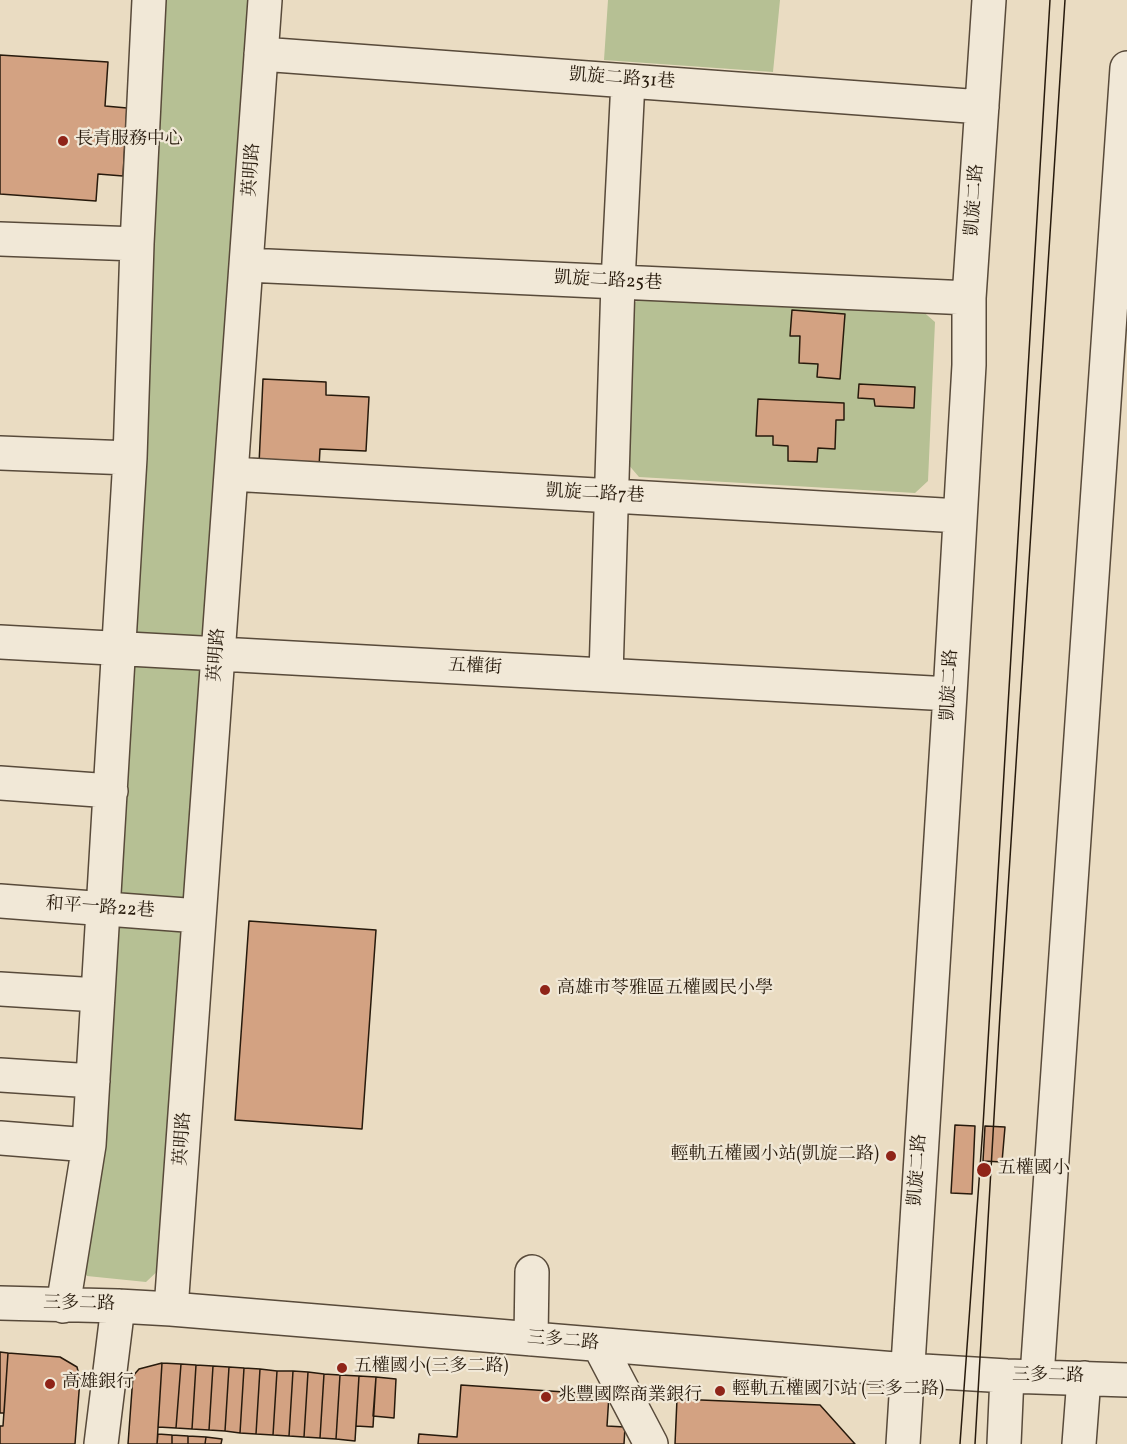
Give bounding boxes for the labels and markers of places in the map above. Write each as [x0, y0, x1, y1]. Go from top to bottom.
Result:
place label: 長青服務中心 [75, 130, 183, 152]
marker: 長青服務中心 [56, 134, 70, 148]
place label: 高雄市苓雅區五權國民小學 [557, 979, 773, 1001]
marker: 高雄市苓雅區五權國民小學 [538, 983, 552, 997]
place label: 輕軌五權國小站(凱旋二路) [671, 1145, 879, 1167]
marker: 輕軌五權國小站(凱旋二路) [884, 1149, 898, 1163]
place label: 五權國小 [998, 1159, 1070, 1181]
marker: 五權國小 [975, 1161, 993, 1179]
place label: 五權國小(三多二路) [354, 1357, 508, 1379]
marker: 五權國小(三多二路) [335, 1361, 349, 1375]
place label: 高雄銀行 [62, 1373, 134, 1395]
marker: 高雄銀行 [43, 1377, 57, 1391]
place label: 輕軌五權國小站 (三多二路) [732, 1380, 944, 1402]
marker: 輕軌五權國小站 (三多二路) [713, 1384, 727, 1398]
place label: 兆豐國際商業銀行 [558, 1386, 702, 1408]
marker: 兆豐國際商業銀行 [539, 1390, 553, 1404]

